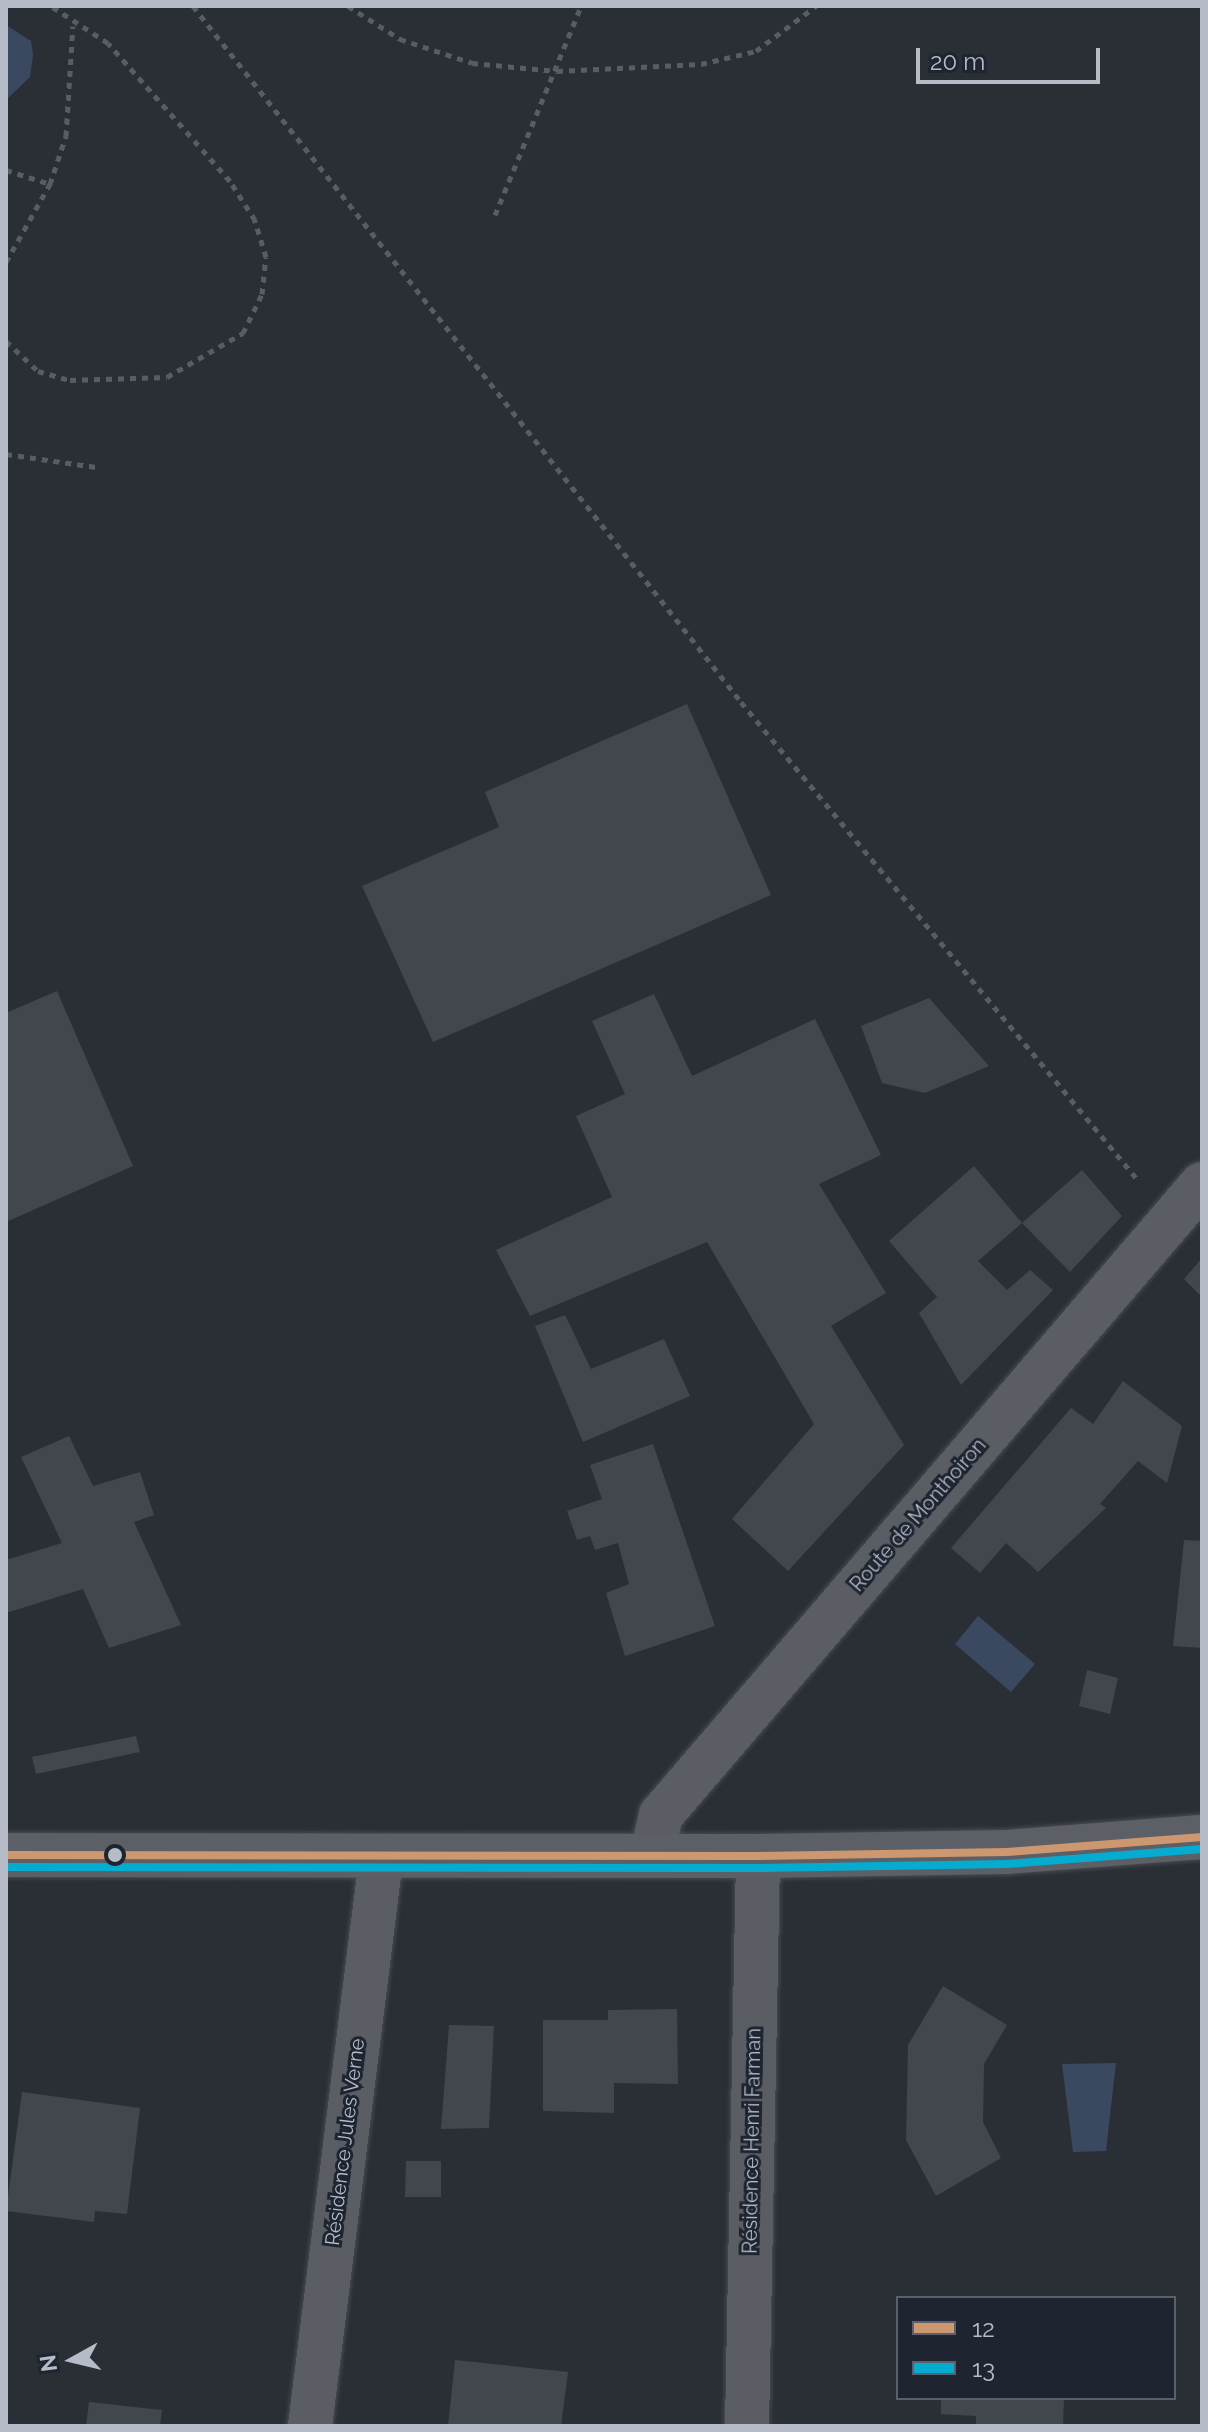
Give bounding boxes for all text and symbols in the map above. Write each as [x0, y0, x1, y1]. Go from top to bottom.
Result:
scale bar [920, 32, 1104, 82]
text: 20 m [930, 47, 985, 76]
street label: Route de Monthoiron [845, 1434, 991, 1596]
unlabelled marker [107, 1847, 123, 1863]
street label: Résidence Henri Farman [738, 2028, 766, 2254]
street label: Résidence Jules Verne [320, 2036, 370, 2248]
legend [896, 2296, 1176, 2400]
text: 12 [972, 2314, 995, 2343]
north arrow [32, 2320, 112, 2400]
text: N [34, 2353, 62, 2373]
text: 13 [972, 2354, 995, 2383]

